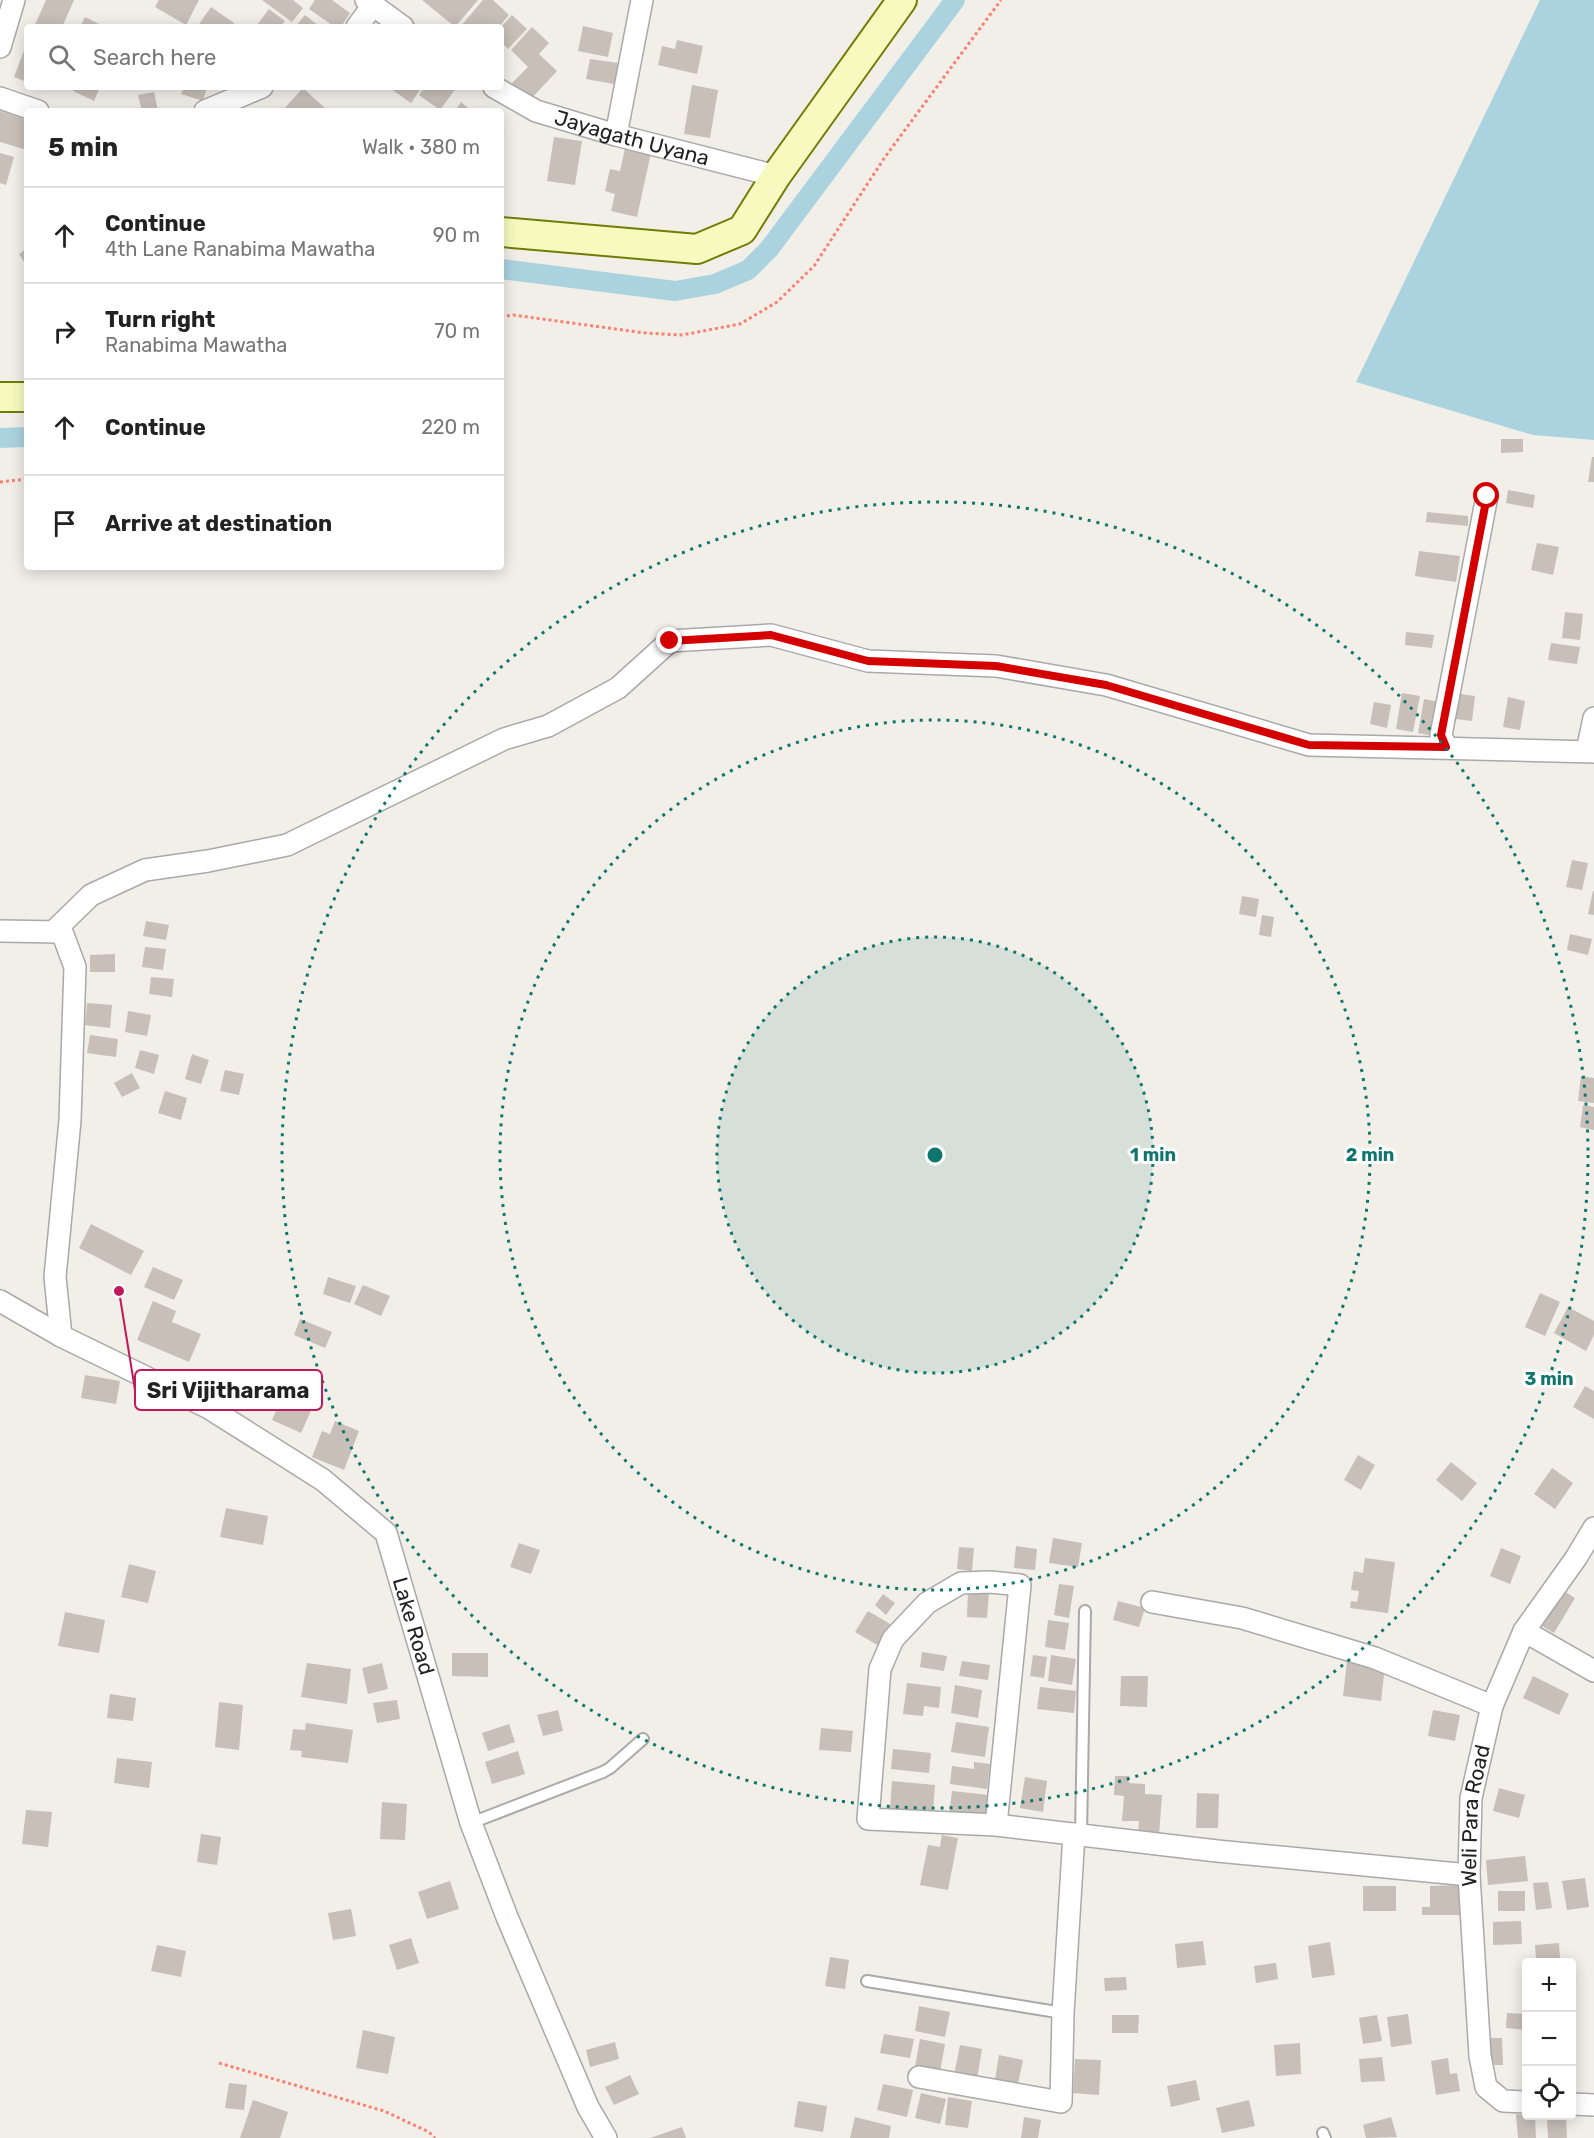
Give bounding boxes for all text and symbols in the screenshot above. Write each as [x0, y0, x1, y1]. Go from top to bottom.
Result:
search box [24, 24, 504, 90]
icon: search [45, 41, 78, 74]
text: Search here [93, 44, 216, 71]
street label: Jayagath Uyana [552, 104, 712, 170]
text: 5 min [48, 132, 118, 163]
text: Walk · 380 m [362, 135, 480, 159]
text: Continue [105, 210, 206, 237]
icon: ahead [48, 219, 81, 252]
text: 90 m [433, 223, 480, 247]
text: 4th Lane Ranabima Mawatha [105, 237, 375, 261]
text: Turn right [105, 306, 215, 333]
icon: right [48, 315, 81, 348]
text: 70 m [434, 319, 480, 343]
text: Ranabima Mawatha [105, 333, 287, 357]
icon: ahead [48, 411, 81, 444]
text: Continue [105, 414, 206, 441]
text: 220 m [421, 415, 480, 439]
route start [1473, 482, 1499, 508]
icon: arrive [48, 507, 81, 540]
text: Arrive at destination [105, 510, 332, 537]
route end [656, 627, 682, 653]
text: 1 min [1130, 1144, 1176, 1166]
text: 2 min [1346, 1144, 1394, 1166]
centre of rings [925, 1145, 945, 1165]
text: 3 min [1525, 1368, 1573, 1390]
callout: Sri Vijitharama [135, 1370, 322, 1410]
text: Sri Vijitharama [147, 1377, 309, 1404]
street label: Lake Road [388, 1574, 440, 1678]
street label: Weli Para Road [1456, 1742, 1495, 1887]
map controls [1522, 1958, 1576, 2120]
button: + [1522, 1958, 1576, 2012]
button: − [1522, 2012, 1576, 2066]
button: locate [1522, 2066, 1576, 2120]

